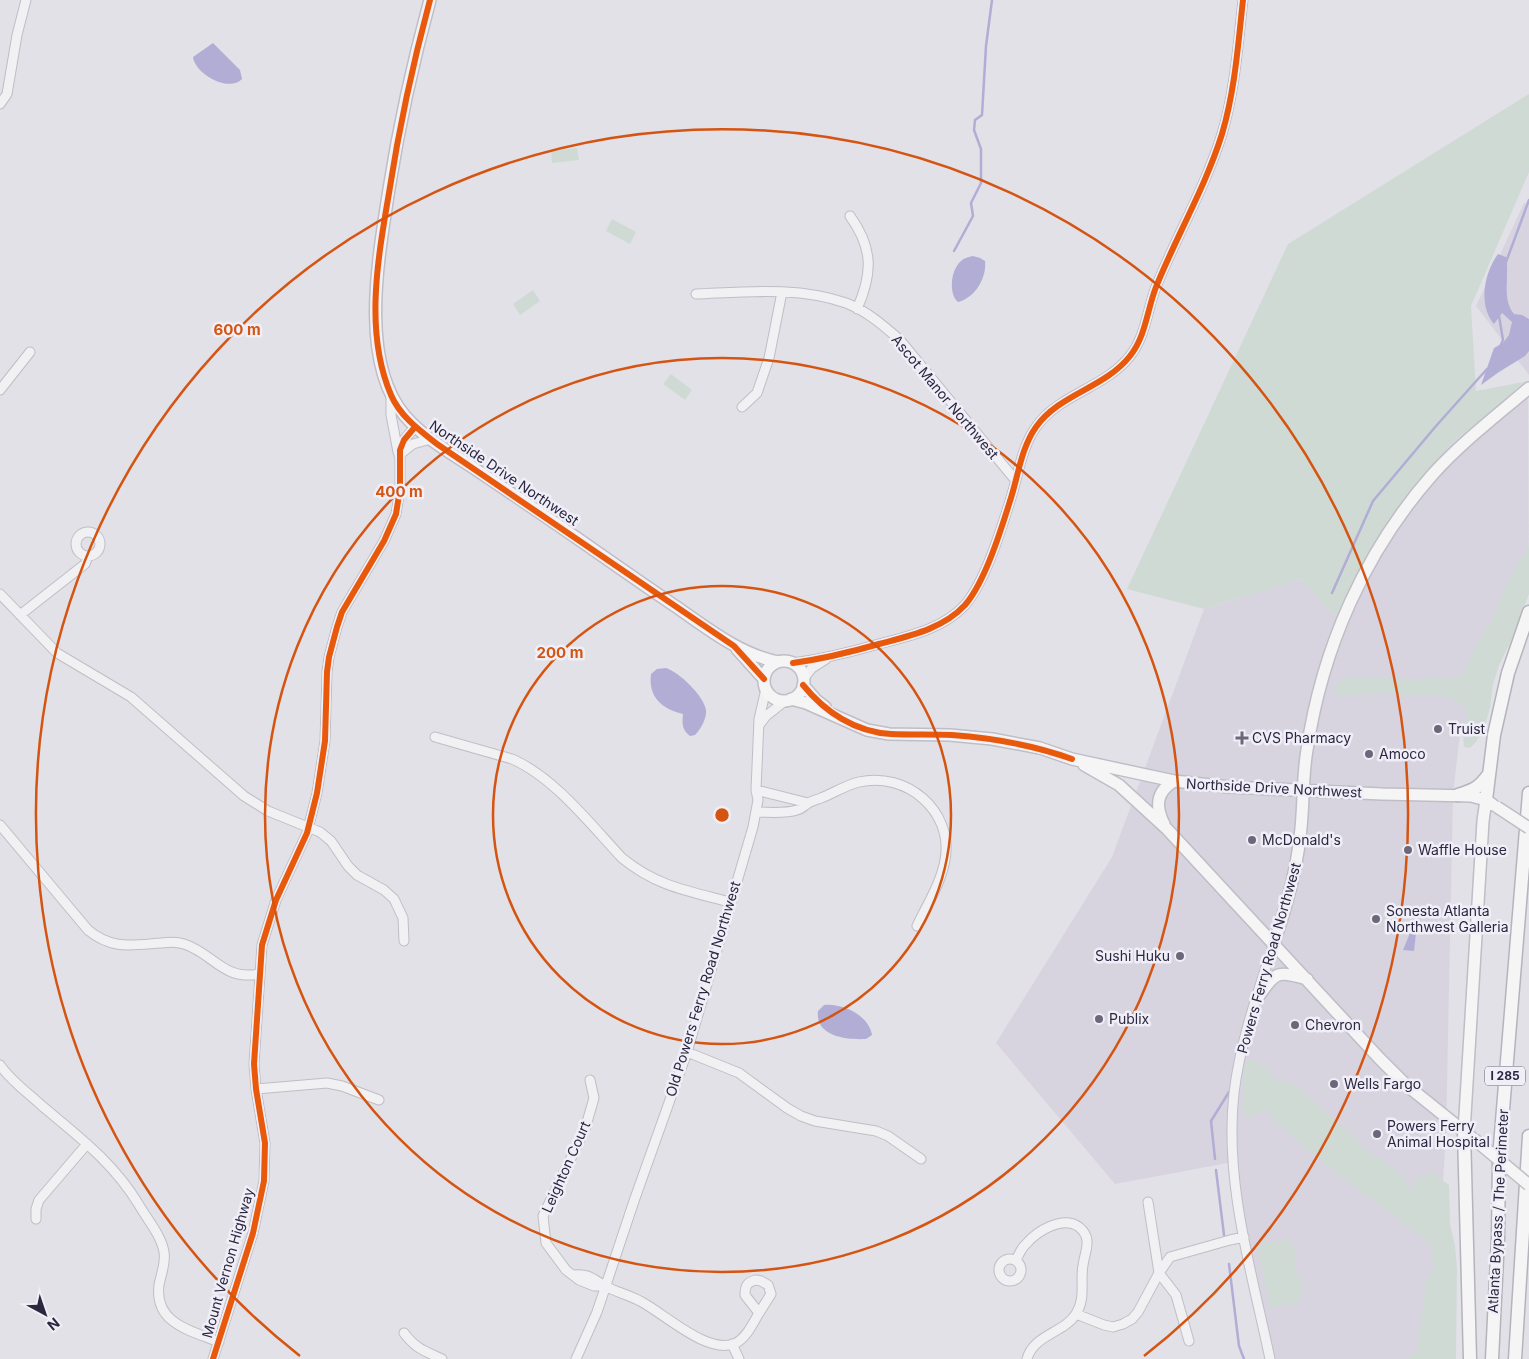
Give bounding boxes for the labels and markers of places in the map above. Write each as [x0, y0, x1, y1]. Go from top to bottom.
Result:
place label: Truist [1448, 720, 1486, 737]
marker: Truist [1432, 723, 1444, 735]
place label: CVS Pharmacy [1252, 729, 1351, 746]
marker: CVS Pharmacy [1236, 732, 1248, 744]
place label: Amoco [1379, 745, 1426, 762]
marker: Amoco [1363, 748, 1375, 760]
centre of rings [713, 806, 731, 824]
place label: McDonald's [1262, 831, 1341, 848]
marker: McDonald's [1246, 834, 1258, 846]
place label: Waffle House [1418, 841, 1507, 858]
marker: Waffle House [1402, 844, 1414, 856]
place label: Sonesta Atlanta Northwest Galleria [1386, 902, 1509, 935]
marker: Sonesta Atlanta Northwest Galleria [1370, 913, 1382, 925]
place label: Sushi Huku [1095, 947, 1170, 964]
marker: Sushi Huku [1174, 950, 1186, 962]
place label: Publix [1109, 1010, 1150, 1027]
marker: Publix [1093, 1013, 1105, 1025]
place label: Chevron [1305, 1016, 1361, 1033]
marker: Chevron [1289, 1019, 1301, 1031]
place label: Wells Fargo [1344, 1075, 1421, 1092]
marker: Wells Fargo [1328, 1078, 1340, 1090]
place label: Powers Ferry Animal Hospital [1387, 1117, 1490, 1150]
marker: Powers Ferry Animal Hospital [1371, 1128, 1383, 1140]

